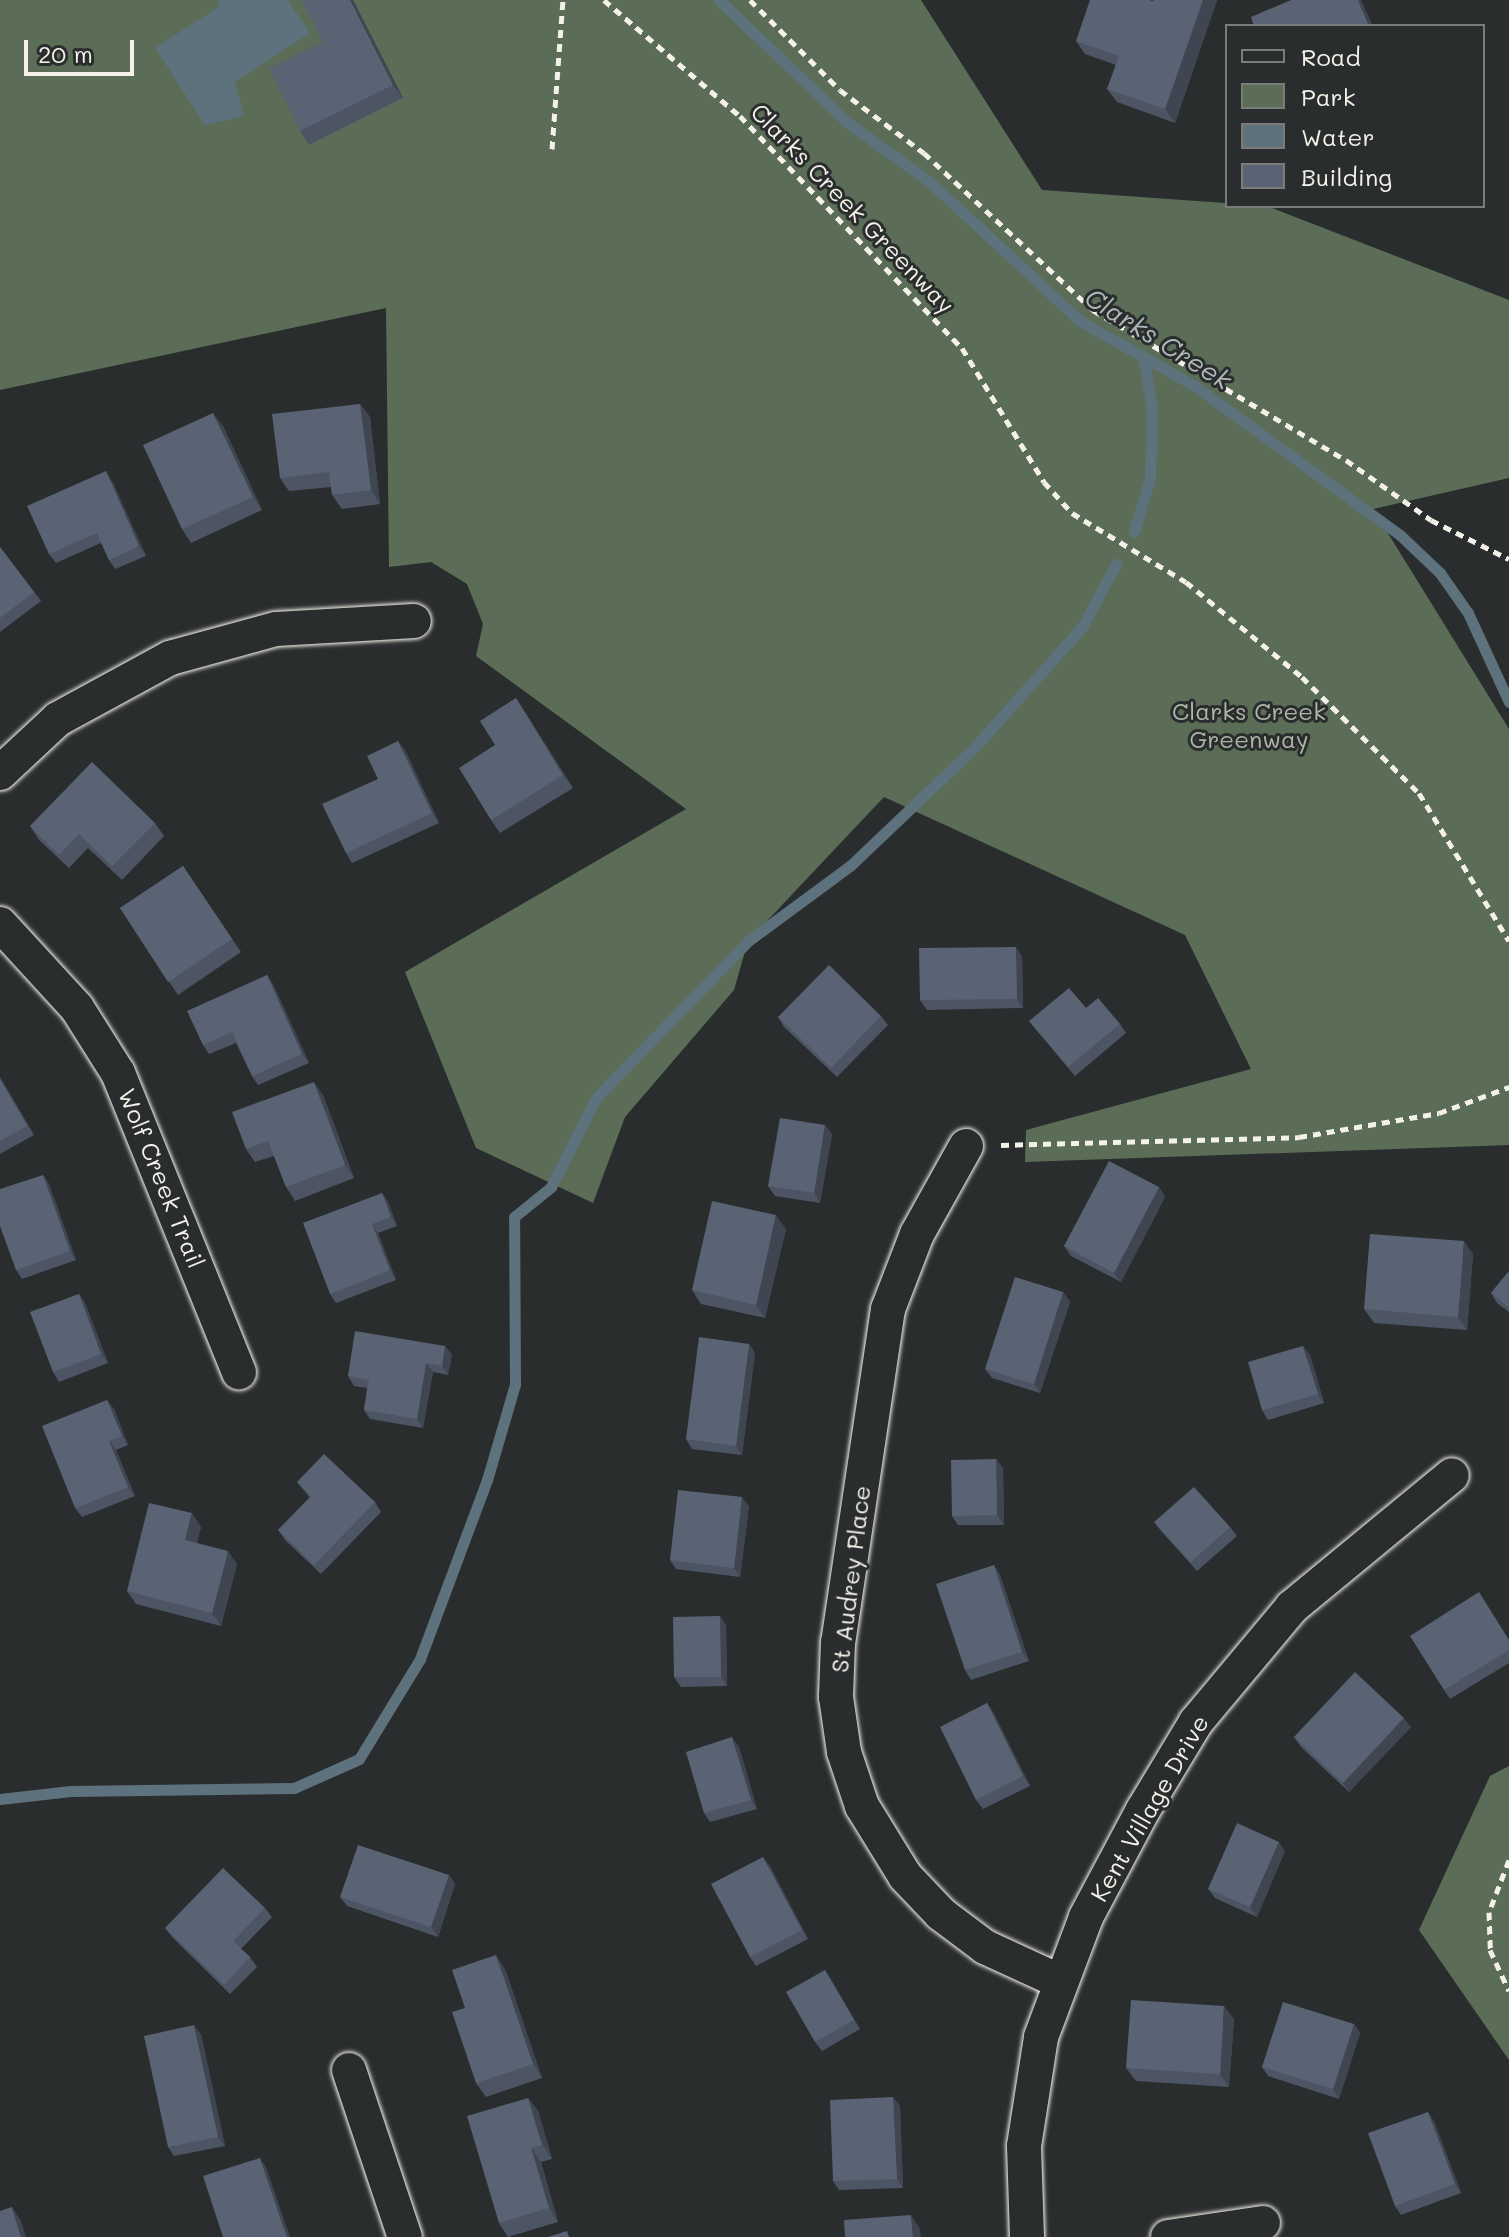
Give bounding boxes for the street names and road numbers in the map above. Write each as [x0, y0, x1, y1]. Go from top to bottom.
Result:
street label: Clarks Creek Greenway [745, 97, 961, 319]
street label: Wolf Creek Trail [113, 1084, 211, 1272]
street label: St Audrey Place [824, 1484, 876, 1674]
street label: Kent Village Drive [1084, 1710, 1214, 1906]

